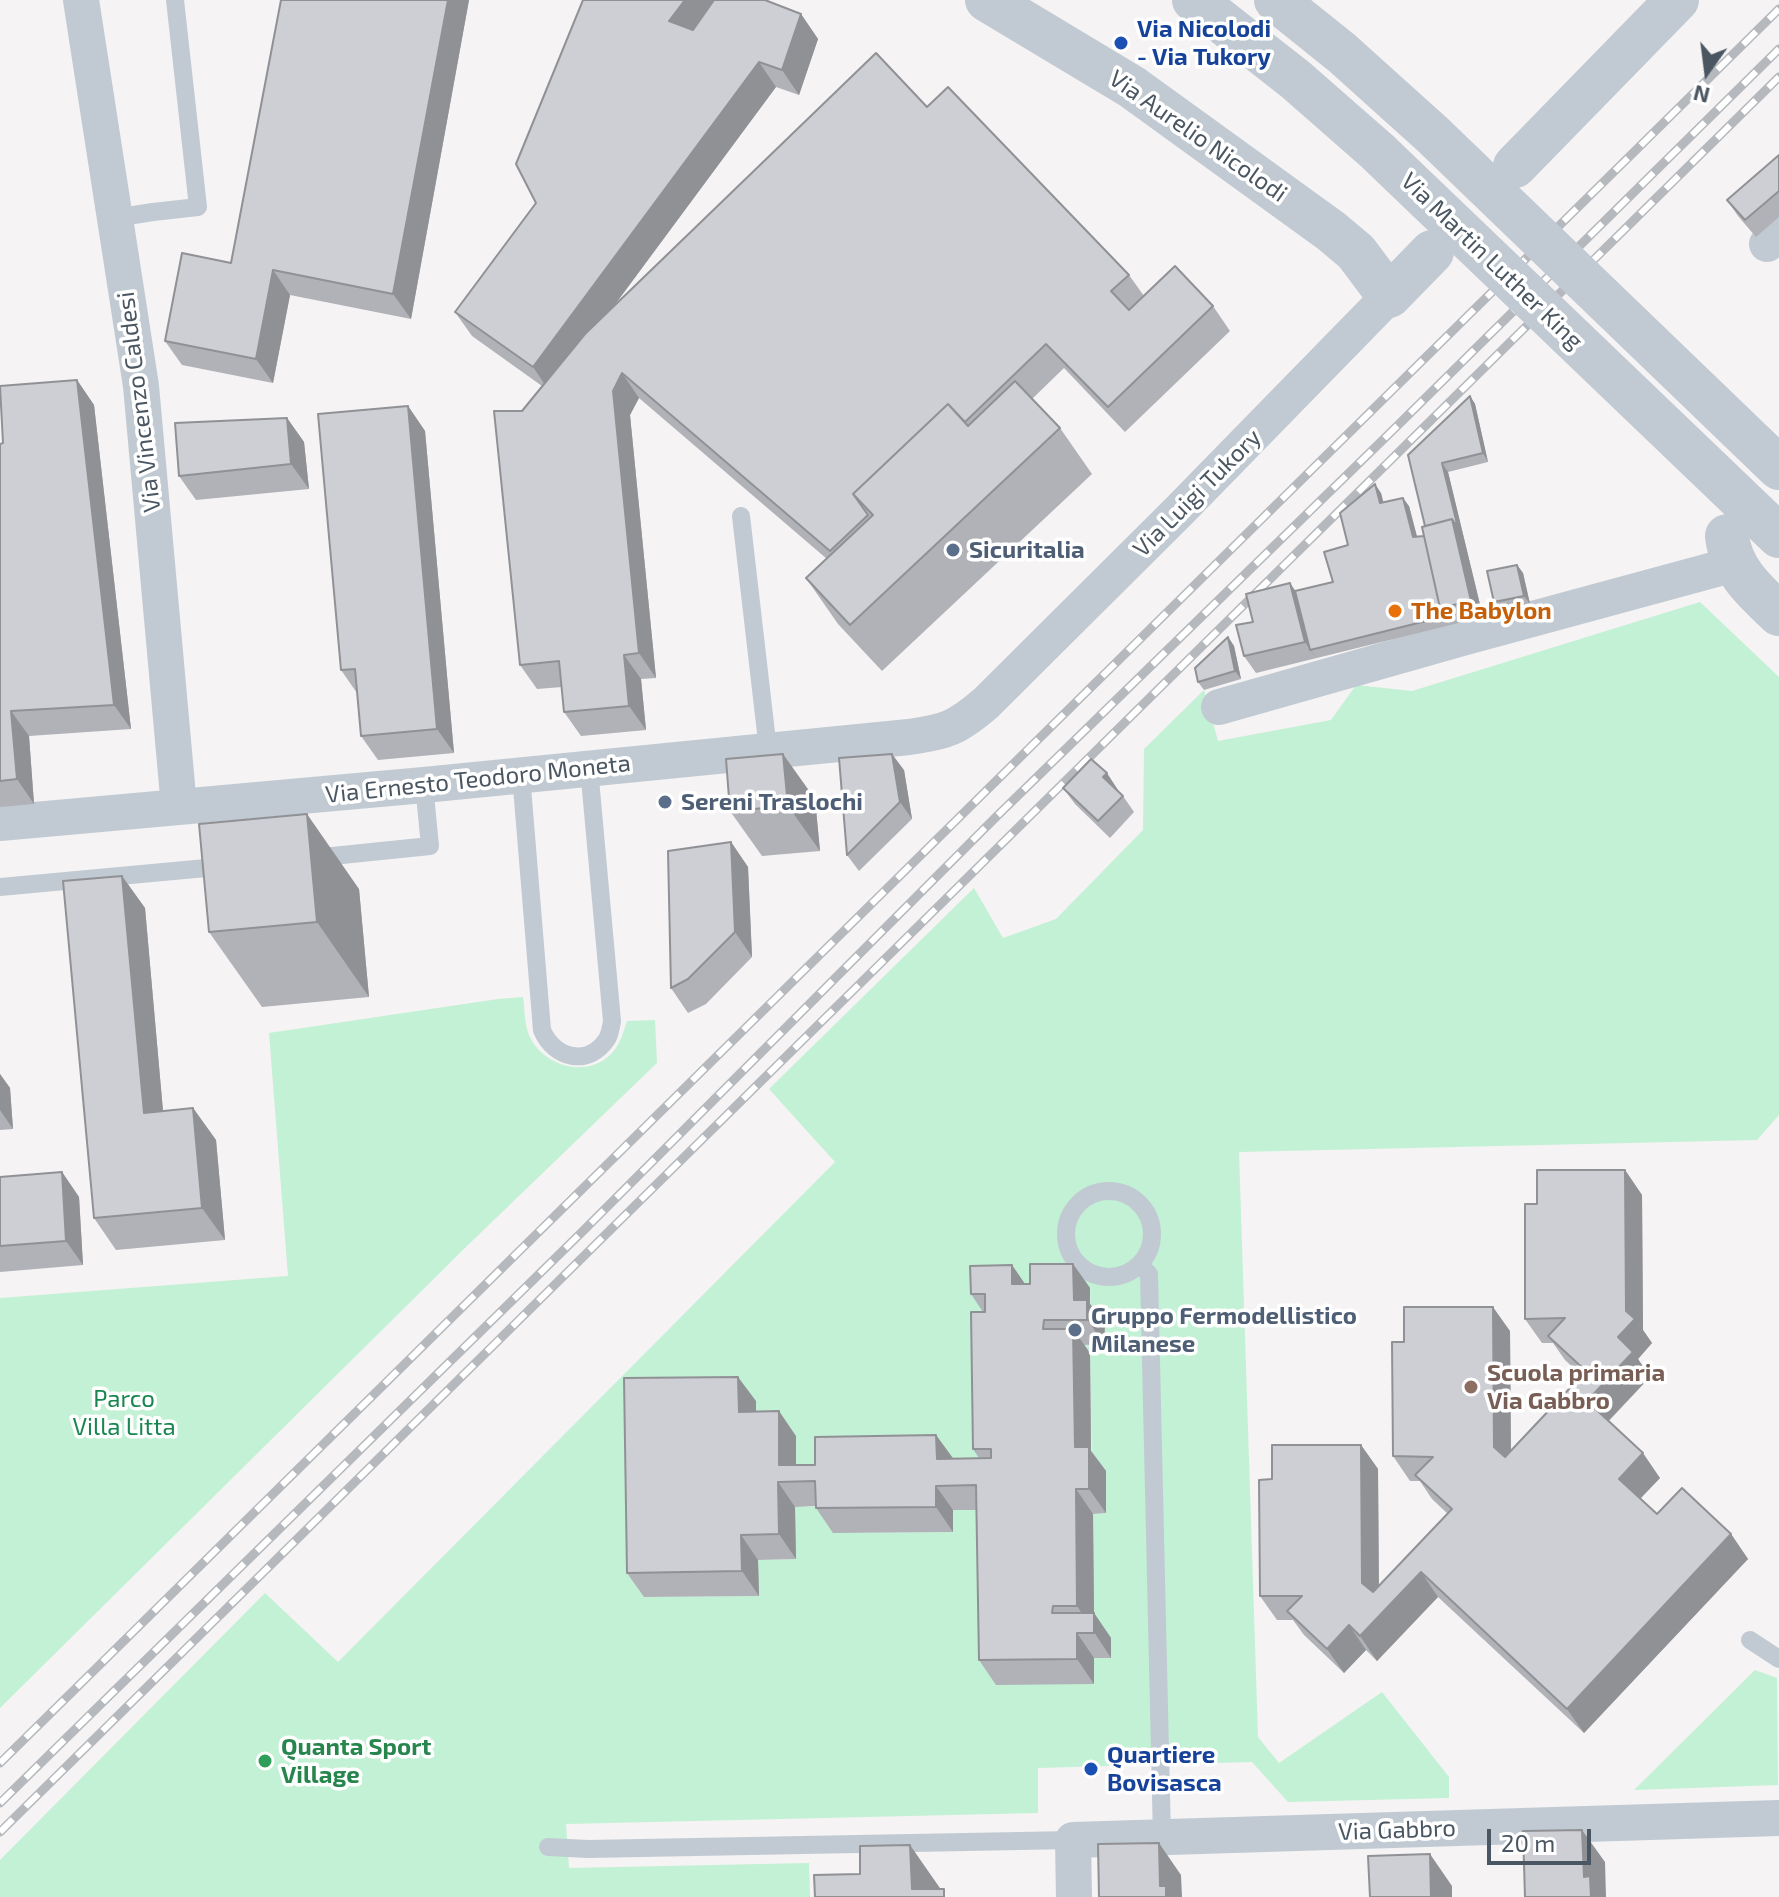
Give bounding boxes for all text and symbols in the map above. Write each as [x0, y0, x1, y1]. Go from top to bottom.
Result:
place label: Via Nicolodi - Via Tukory [1137, 15, 1271, 71]
north arrow [1667, 32, 1747, 112]
marker: Via Nicolodi - Via Tukory [1112, 34, 1130, 52]
street label: Via Aurelio Nicolodi [1104, 64, 1292, 208]
text: N [1690, 81, 1712, 110]
street label: Via Martin Luther King [1395, 167, 1589, 355]
street label: Via Vincenzo Caldesi [111, 290, 167, 514]
street label: Via Luigi Tukory [1127, 423, 1267, 563]
place label: Sicuritalia [969, 536, 1085, 564]
marker: Sicuritalia [944, 541, 962, 559]
place label: The Babylon [1411, 597, 1552, 625]
marker: The Babylon [1386, 602, 1404, 620]
street label: Via Ernesto Teodoro Moneta [324, 749, 632, 809]
place label: Sereni Traslochi [681, 788, 863, 816]
marker: Sereni Traslochi [656, 793, 674, 811]
place label: Gruppo Fermodellistico Milanese [1091, 1302, 1357, 1358]
marker: Gruppo Fermodellistico Milanese [1066, 1321, 1084, 1339]
place label: Scuola primaria Via Gabbro [1487, 1359, 1665, 1415]
marker: Scuola primaria Via Gabbro [1462, 1378, 1480, 1396]
park label: Parco Villa Litta [72, 1385, 176, 1441]
place label: Quanta Sport Village [281, 1733, 431, 1789]
place label: Quartiere Bovisasca [1107, 1741, 1222, 1797]
marker: Quanta Sport Village [256, 1752, 274, 1770]
marker: Quartiere Bovisasca [1082, 1760, 1100, 1778]
scale bar [1491, 1813, 1595, 1863]
street label: Via Gabbro [1338, 1814, 1456, 1846]
text: 20 m [1501, 1828, 1555, 1857]

